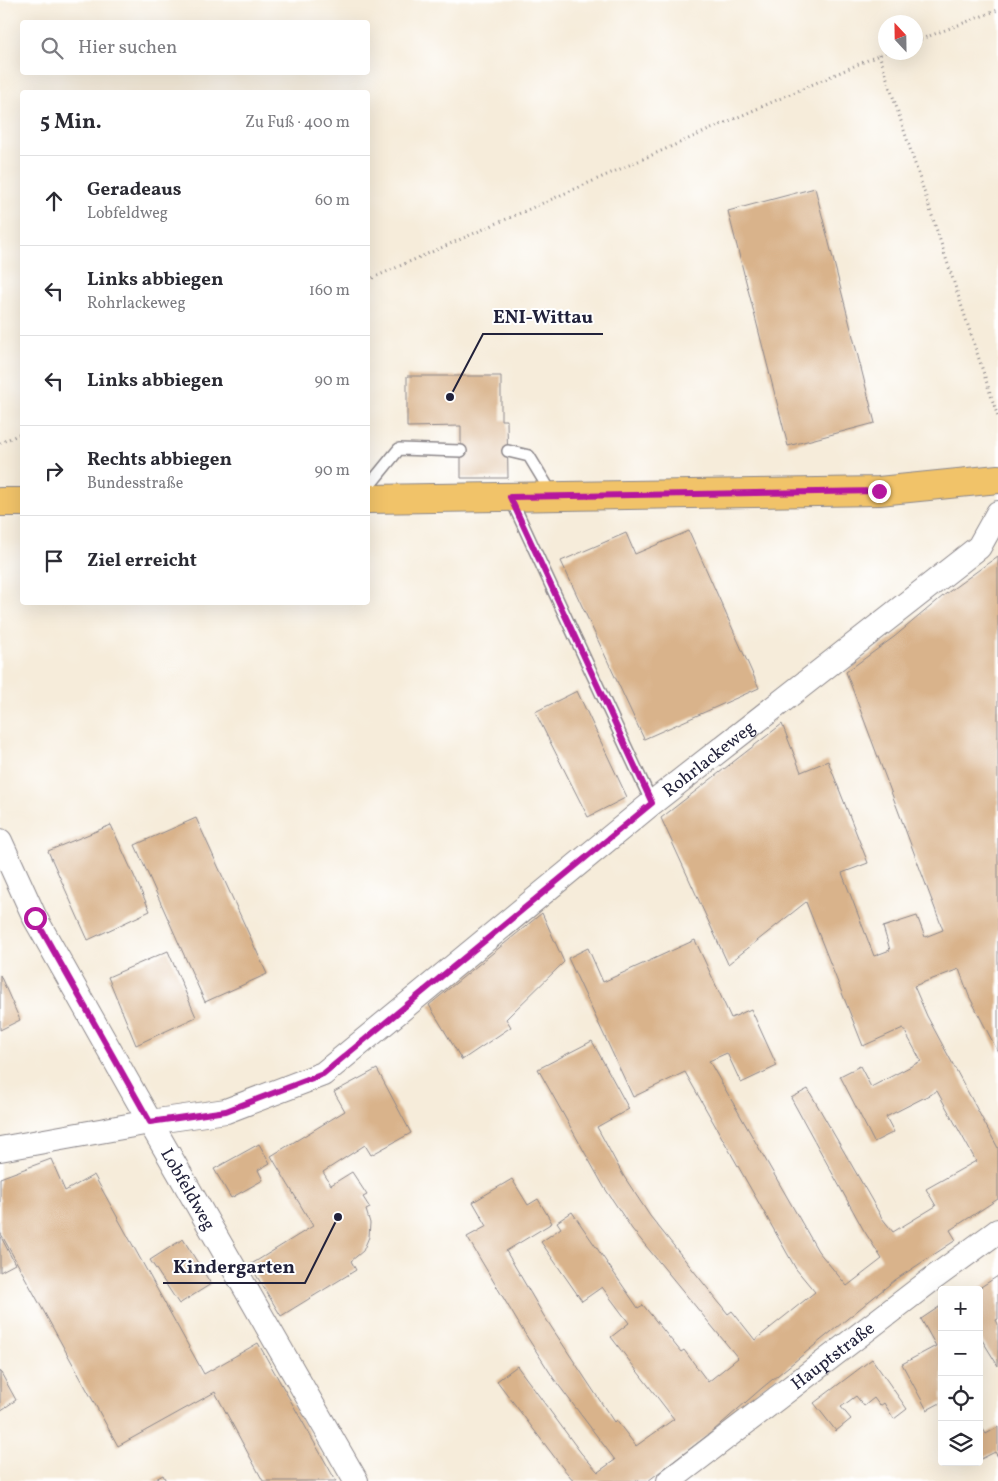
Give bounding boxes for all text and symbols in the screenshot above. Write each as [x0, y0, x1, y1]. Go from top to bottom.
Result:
north arrow [878, 15, 923, 60]
search box [20, 20, 370, 75]
icon: search [38, 34, 66, 62]
text: Hier suchen [78, 35, 177, 61]
text: 5 Min. [40, 108, 102, 137]
text: Zu Fuß · 400 m [245, 112, 350, 134]
text: Geradeaus [87, 177, 182, 203]
icon: ahead [40, 187, 68, 215]
text: 60 m [315, 190, 350, 212]
text: Lobfeldweg [87, 203, 168, 225]
text: Links abbiegen [87, 267, 224, 293]
icon: left [40, 277, 68, 305]
text: 160 m [309, 280, 350, 302]
text: Rohrlackeweg [87, 293, 186, 315]
callout: ENI-Wittau [483, 300, 603, 334]
text: ENI-Wittau [493, 305, 594, 331]
icon: left [40, 367, 68, 395]
text: Links abbiegen [87, 368, 224, 394]
text: 90 m [314, 370, 350, 392]
text: Rechts abbiegen [87, 447, 232, 473]
icon: right [40, 457, 68, 485]
text: 90 m [314, 460, 350, 482]
text: Bundesstraße [87, 473, 183, 495]
route end [868, 480, 891, 503]
icon: arrive [40, 547, 68, 575]
text: Ziel erreicht [87, 548, 197, 574]
street label: Rohrlackeweg [658, 716, 761, 804]
route start [24, 907, 47, 930]
street label: Lobfeldweg [154, 1144, 221, 1235]
callout: Kindergarten [163, 1249, 305, 1283]
text: Kindergarten [173, 1255, 295, 1281]
map controls [938, 1286, 983, 1466]
button: + [938, 1286, 983, 1331]
street label: Hauptstraße [786, 1317, 880, 1397]
button: − [938, 1331, 983, 1376]
button: locate [938, 1376, 983, 1421]
button: layers [938, 1421, 983, 1466]

